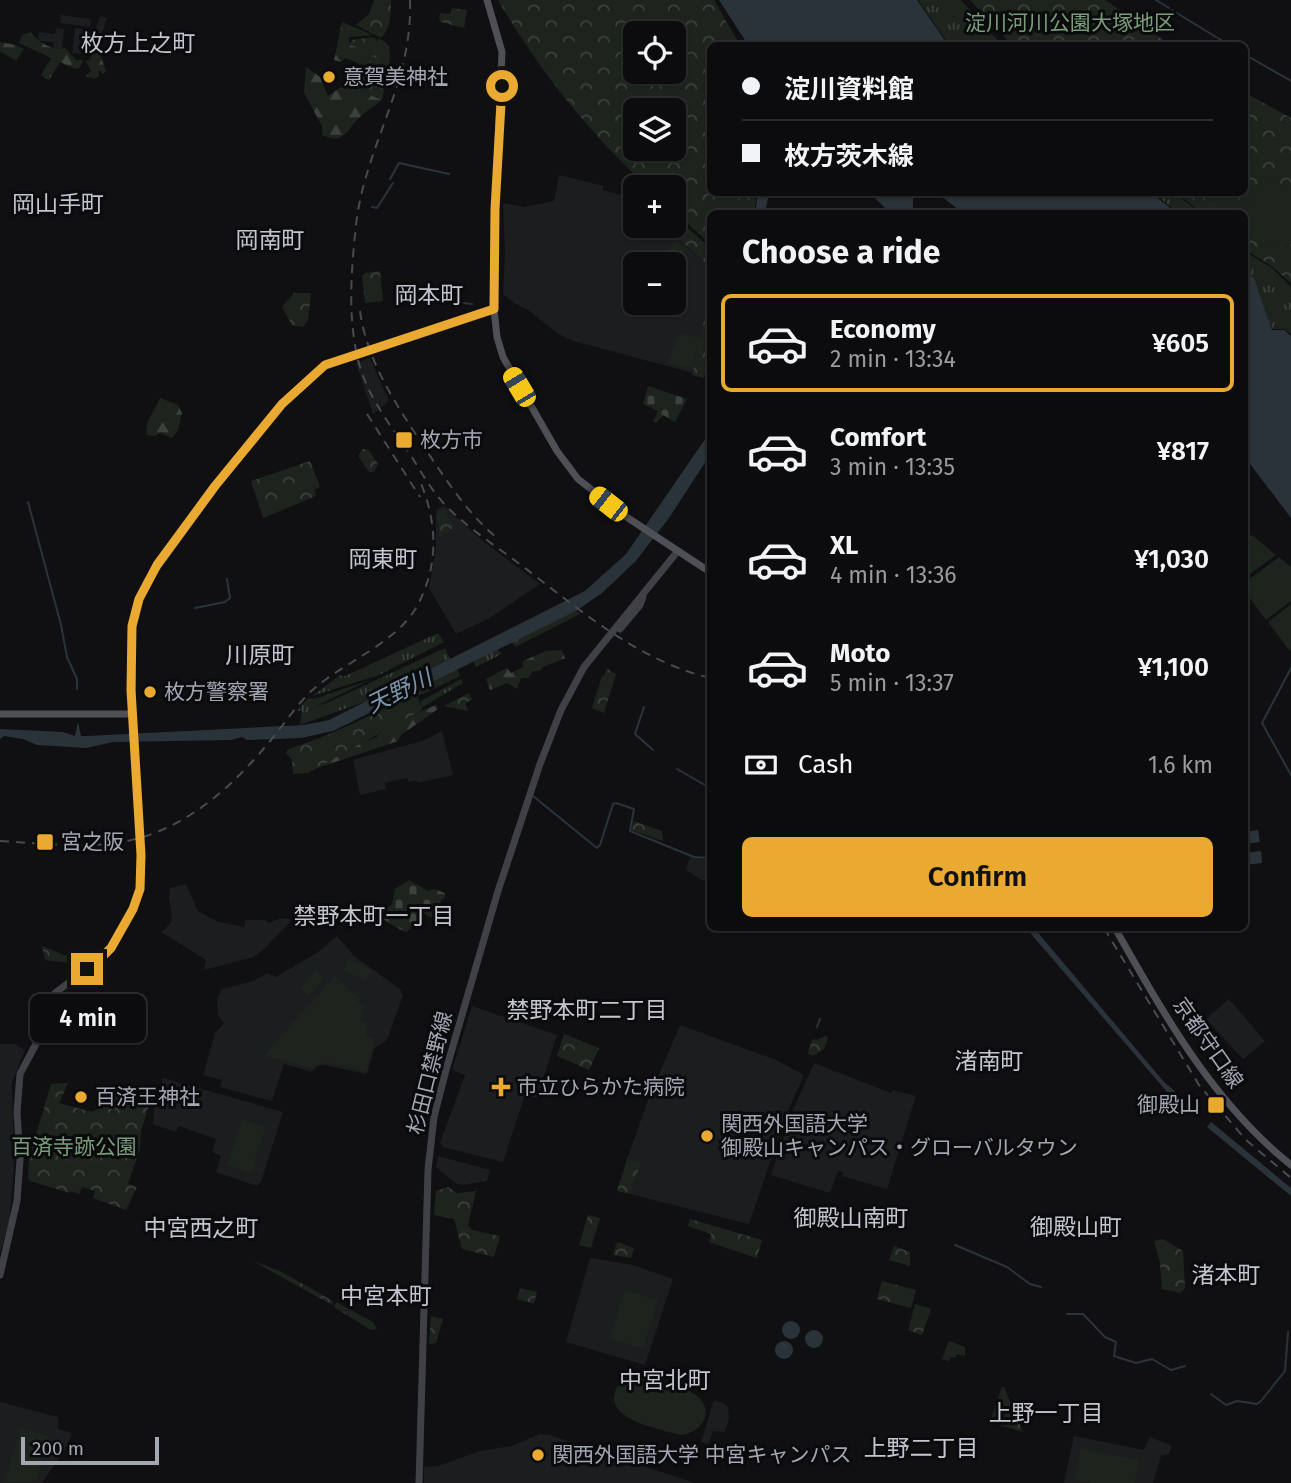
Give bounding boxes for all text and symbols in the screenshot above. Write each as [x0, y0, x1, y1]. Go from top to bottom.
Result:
park label: 淀川河川公園大塚地区 [965, 10, 1175, 36]
map controls [623, 21, 686, 315]
button: locate [623, 21, 686, 84]
district label: 枚方上之町 [81, 29, 196, 57]
place label: 意賀美神社 [343, 64, 448, 90]
marker: 意賀美神社 [321, 69, 337, 85]
route start [486, 70, 518, 102]
text: 淀川資料館 [784, 74, 914, 105]
button: layers [623, 98, 686, 161]
text: 枚方茨木線 [784, 141, 914, 172]
button: + [623, 175, 686, 238]
district label: 岡山手町 [12, 190, 104, 218]
district label: 岡南町 [236, 226, 305, 254]
text: Choose a ride [742, 233, 940, 271]
button: − [623, 252, 686, 315]
district label: 岡本町 [395, 281, 464, 309]
icon: car [746, 312, 809, 375]
text: Economy [830, 314, 936, 345]
text: ¥605 [1152, 328, 1209, 359]
text: 2 min · 13:34 [830, 345, 956, 373]
car [500, 364, 539, 410]
icon: car [746, 420, 809, 483]
text: Comfort [830, 422, 926, 453]
place label: 枚方市 [420, 427, 483, 453]
marker: 枚方市 [394, 430, 414, 450]
text: ¥817 [1157, 436, 1209, 467]
text: 3 min · 13:35 [830, 453, 955, 481]
car [585, 483, 632, 525]
icon: car [746, 528, 809, 591]
text: XL [830, 530, 858, 561]
text: ¥1,030 [1134, 544, 1209, 575]
district label: 岡東町 [349, 545, 418, 573]
text: 4 min · 13:36 [830, 561, 957, 589]
icon: car [746, 636, 809, 699]
text: Moto [830, 638, 890, 669]
district label: 川原町 [226, 641, 295, 669]
text: ¥1,100 [1138, 652, 1209, 683]
water label: 天野川 [362, 662, 439, 719]
text: 5 min · 13:37 [830, 669, 954, 697]
place label: 枚方警察署 [164, 679, 269, 705]
marker: 枚方警察署 [142, 684, 158, 700]
icon: cash [742, 746, 780, 784]
text: Cash [798, 749, 854, 780]
text: 1.6 km [1148, 751, 1213, 779]
place label: 宮之阪 [61, 829, 124, 855]
marker: 宮之阪 [35, 832, 55, 852]
button: Confirm [742, 837, 1213, 917]
district label: 禁野本町一丁目 [294, 902, 455, 930]
route end [71, 953, 103, 985]
callout: 4 min [29, 993, 145, 1042]
street label: 京都守口線 [1167, 993, 1249, 1093]
district label: 禁野本町二丁目 [507, 996, 668, 1024]
text: 4 min [59, 1004, 117, 1032]
street label: 杉田口禁野線 [402, 1009, 458, 1137]
district label: 渚南町 [955, 1047, 1024, 1075]
place label: 市立ひらかた病院 [517, 1074, 685, 1100]
marker: 市立ひらかた病院 [491, 1077, 511, 1097]
place label: 百済王神社 [95, 1084, 200, 1110]
marker: 百済王神社 [73, 1089, 89, 1105]
place label: 御殿山 [1137, 1092, 1200, 1118]
marker: 御殿山 [1206, 1095, 1226, 1115]
place label: 関西外国語大学 御殿山キャンパス・グローバルタウン [721, 1111, 1078, 1161]
marker: 関西外国語大学 御殿山キャンパス・グローバルタウン [699, 1128, 715, 1144]
park label: 百済寺跡公園 [11, 1134, 137, 1160]
district label: 御殿山南町 [794, 1204, 909, 1232]
district label: 御殿山町 [1030, 1213, 1122, 1241]
district label: 中宮西之町 [144, 1214, 259, 1242]
district label: 渚本町 [1192, 1261, 1261, 1289]
district label: 中宮本町 [340, 1282, 432, 1310]
district label: 中宮北町 [619, 1366, 711, 1394]
district label: 上野一丁目 [989, 1399, 1104, 1427]
scale bar [21, 1434, 159, 1466]
district label: 上野二丁目 [864, 1434, 979, 1462]
text: 200 m [32, 1437, 84, 1460]
place label: 関西外国語大学 中宮キャンパス [552, 1442, 852, 1468]
marker: 関西外国語大学 中宮キャンパス [530, 1447, 546, 1463]

